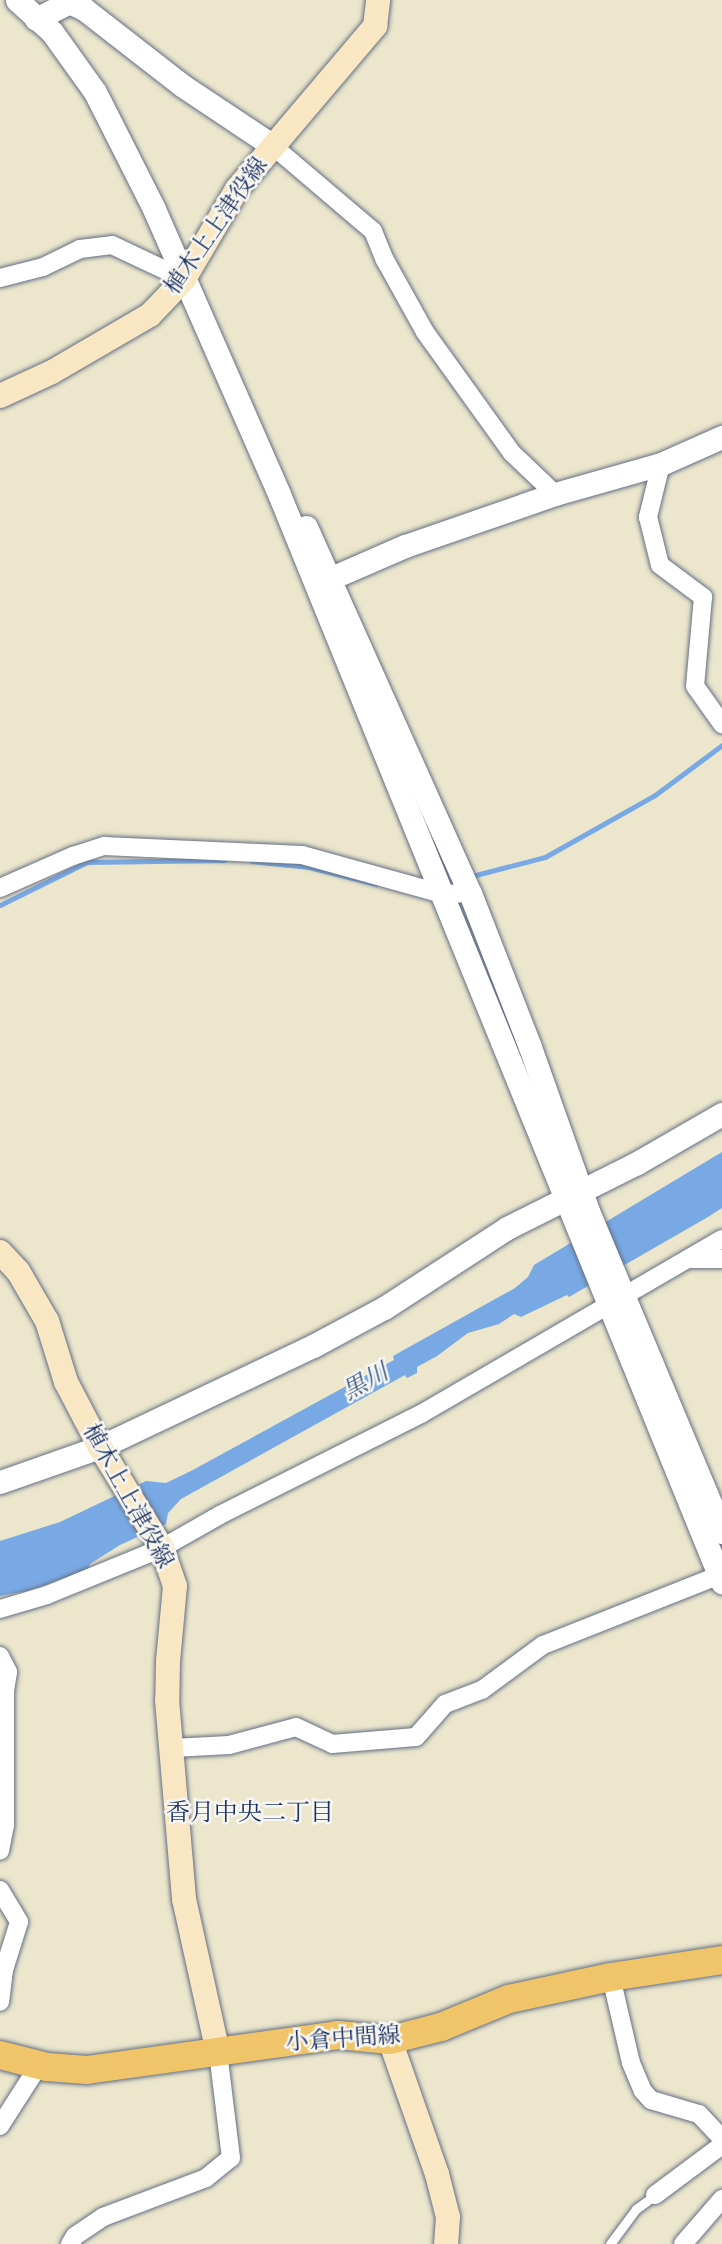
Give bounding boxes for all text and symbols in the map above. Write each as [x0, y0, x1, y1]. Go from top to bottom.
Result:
street label: 植木上上津役線 [159, 152, 273, 300]
water label: 黒川 [338, 1359, 394, 1407]
street label: 植木上上津役線 [77, 1419, 179, 1573]
district label: 香月中央二丁目 [166, 1800, 334, 1828]
street label: 小倉中間線 [285, 2021, 401, 2057]

